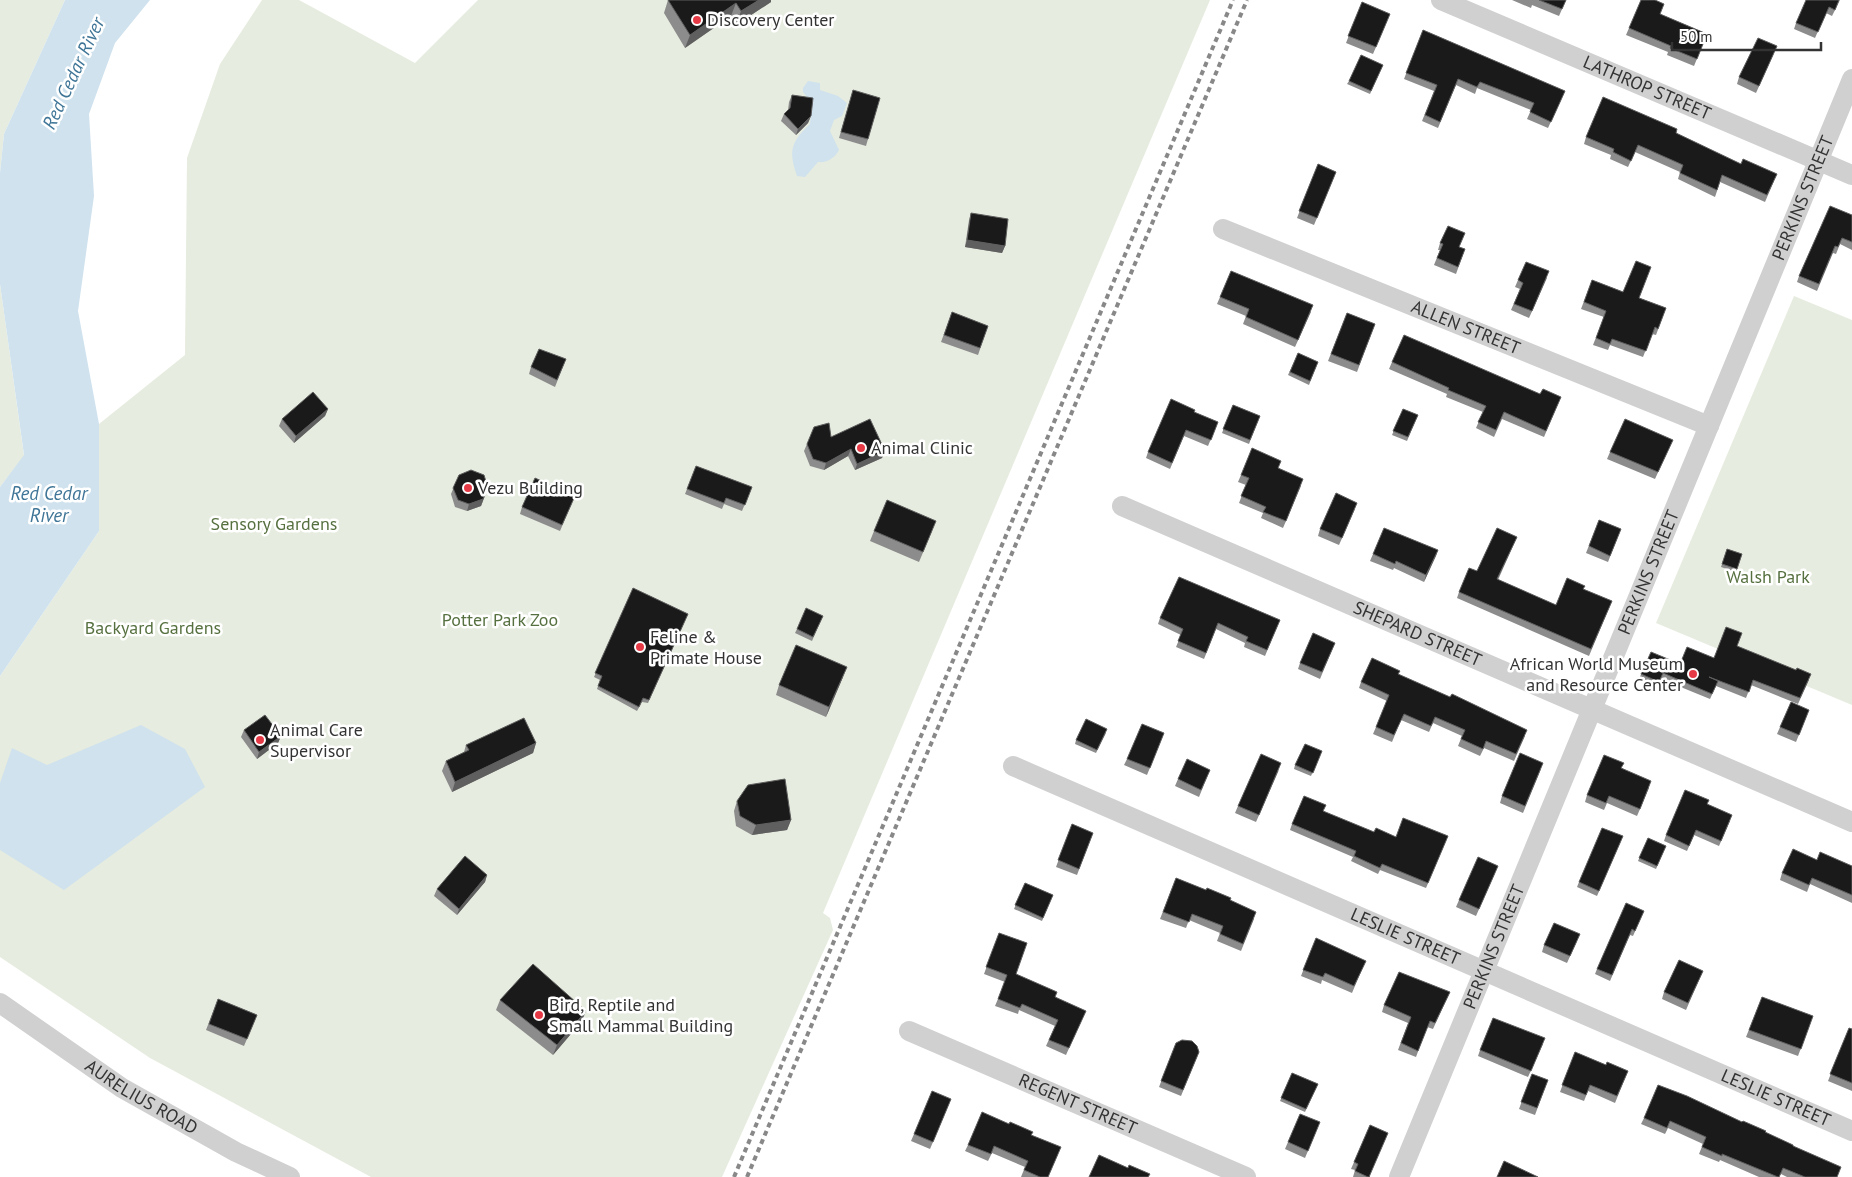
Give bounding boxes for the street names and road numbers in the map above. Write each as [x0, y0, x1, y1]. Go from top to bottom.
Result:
street label: LATHROP STREET [1580, 50, 1715, 125]
street label: PERKINS STREET [1766, 132, 1838, 264]
street label: ALLEN STREET [1408, 295, 1524, 359]
street label: PERKINS STREET [1612, 506, 1684, 638]
street label: SHEPARD STREET [1350, 596, 1485, 671]
street label: PERKINS STREET [1458, 881, 1529, 1012]
street label: LESLIE STREET [1347, 902, 1464, 970]
street label: AURELIUS ROAD [81, 1054, 202, 1139]
street label: LESLIE STREET [1718, 1064, 1834, 1131]
street label: REGENT STREET [1015, 1068, 1141, 1139]

